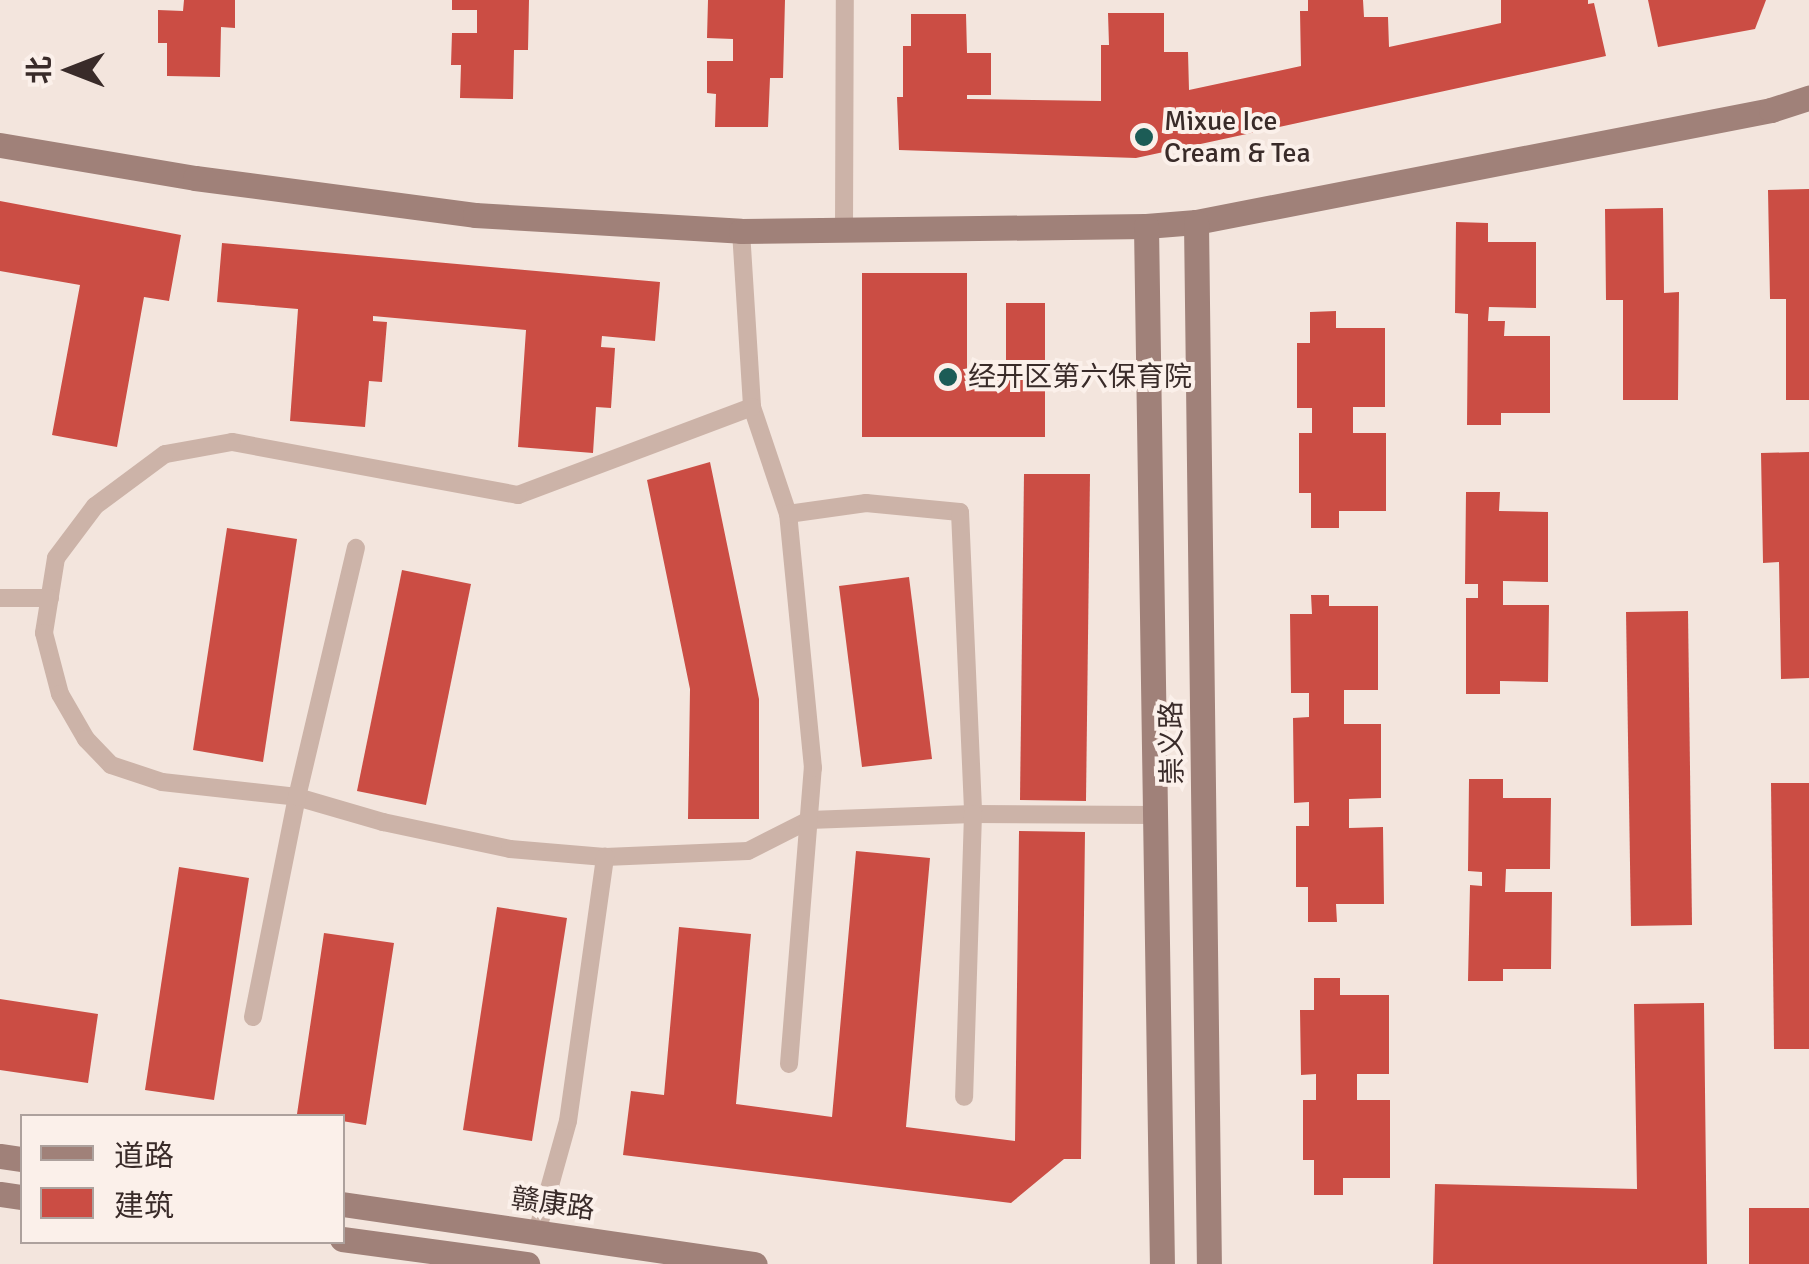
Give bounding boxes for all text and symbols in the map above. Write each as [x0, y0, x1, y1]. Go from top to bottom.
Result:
north arrow [20, 20, 120, 120]
text: 北 [23, 56, 57, 84]
place label: Mixue Ice Cream & Tea [1164, 104, 1311, 170]
marker: Mixue Ice Cream & Tea [1133, 126, 1155, 148]
place label: 经开区第六保育院 [968, 360, 1192, 394]
marker: 经开区第六保育院 [937, 366, 959, 388]
street label: 崇义路 [1154, 701, 1190, 785]
legend [20, 1114, 345, 1244]
text: 道路 [114, 1138, 174, 1175]
street label: 赣康路 [509, 1182, 597, 1226]
text: 建筑 [114, 1188, 174, 1225]

